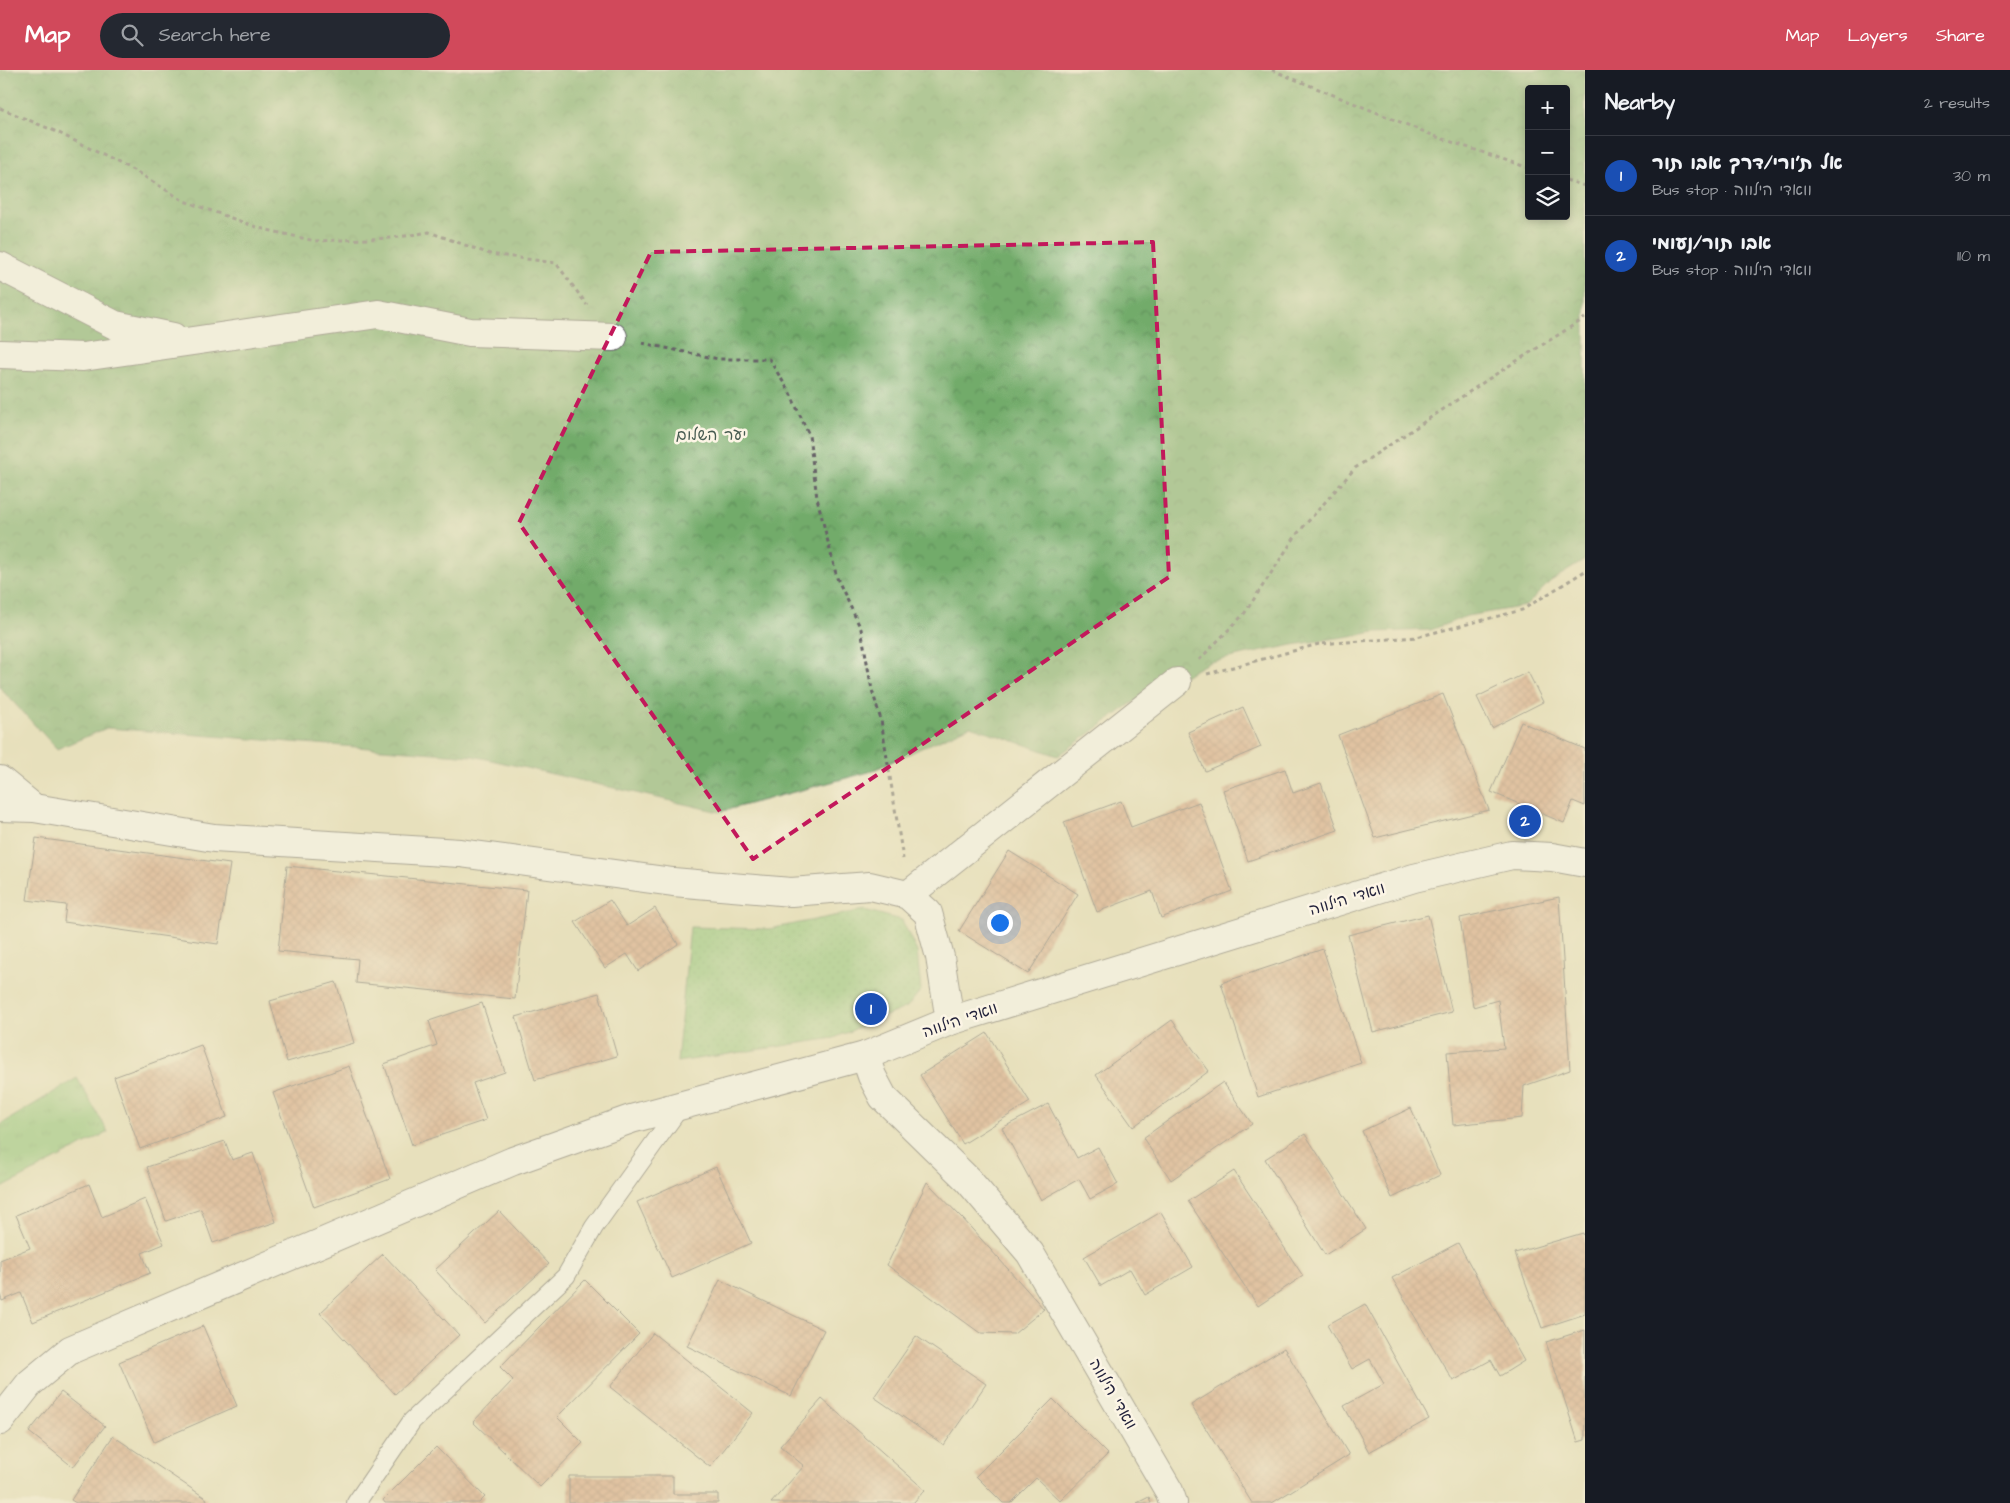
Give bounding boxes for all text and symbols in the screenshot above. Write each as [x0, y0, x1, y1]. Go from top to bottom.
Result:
search box [100, 13, 450, 58]
text: Map [25, 18, 70, 52]
icon: search [118, 21, 146, 49]
text: Search here [158, 22, 271, 49]
text: Map [1785, 23, 1819, 48]
text: Layers [1847, 23, 1908, 48]
text: Share [1936, 23, 1985, 48]
map controls [1525, 85, 1570, 220]
button: + [1525, 85, 1570, 130]
text: Nearby [1605, 88, 1675, 117]
text: 2 results [1924, 92, 1990, 114]
button: − [1525, 130, 1570, 175]
text: אל ת׳ורי/דרך אבו תור [1652, 150, 1842, 177]
text: 1 [1620, 165, 1622, 187]
text: 30 m [1953, 165, 1990, 187]
button: layers [1525, 175, 1570, 220]
text: Bus stop · וואדי הילווה [1652, 179, 1812, 201]
text: אבו תור/נעומי [1652, 230, 1771, 257]
text: 2 [1616, 245, 1626, 267]
text: 110 m [1957, 245, 1990, 267]
text: Bus stop · וואדי הילווה [1652, 259, 1812, 281]
park label: יער השלום [676, 424, 746, 446]
pin: 2 [1509, 802, 1541, 840]
street label: וואדי הילווה [1306, 877, 1388, 921]
your location [987, 910, 1013, 936]
pin: 1 [855, 990, 887, 1028]
street label: וואדי הילווה [919, 997, 1001, 1043]
street label: וואדי הילווה [1084, 1355, 1142, 1433]

